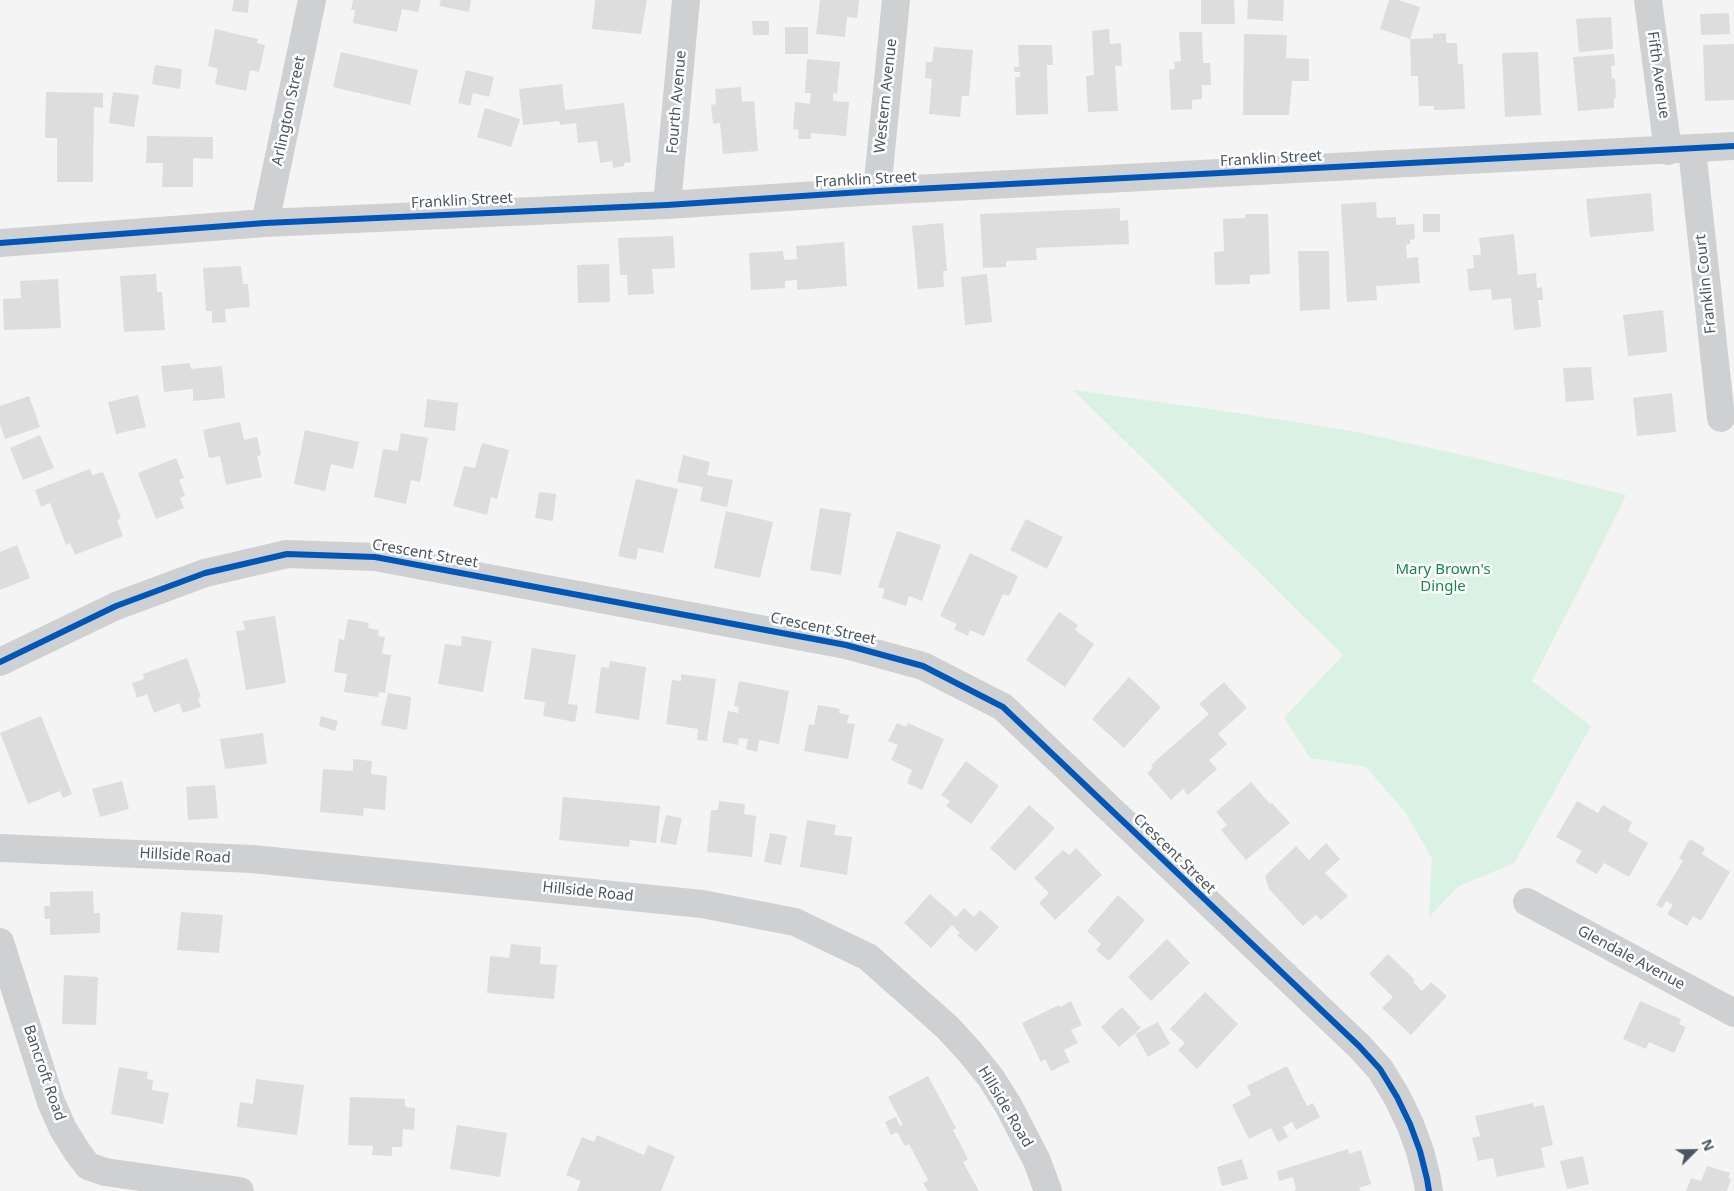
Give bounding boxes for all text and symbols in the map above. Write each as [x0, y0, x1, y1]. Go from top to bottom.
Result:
street label: Fifth Avenue [1643, 30, 1673, 120]
street label: Western Avenue [871, 38, 901, 154]
street label: Fourth Avenue [664, 50, 690, 154]
street label: Arlington Street [269, 55, 309, 167]
street label: Franklin Street [1220, 147, 1322, 171]
street label: Franklin Street [815, 168, 917, 192]
street label: Franklin Street [411, 189, 513, 213]
street label: Franklin Court [1692, 233, 1720, 335]
street label: Crescent Street [371, 536, 479, 572]
park label: Mary Brown's Dingle [1395, 561, 1491, 596]
street label: Crescent Street [769, 609, 877, 649]
street label: Crescent Street [1129, 810, 1219, 898]
street label: Hillside Road [139, 845, 231, 867]
street label: Hillside Road [542, 878, 634, 906]
street label: Glendale Avenue [1574, 922, 1688, 994]
street label: Bancroft Road [19, 1023, 69, 1123]
street label: Hillside Road [974, 1063, 1036, 1151]
north arrow [1669, 1126, 1719, 1176]
text: N [1697, 1136, 1719, 1154]

